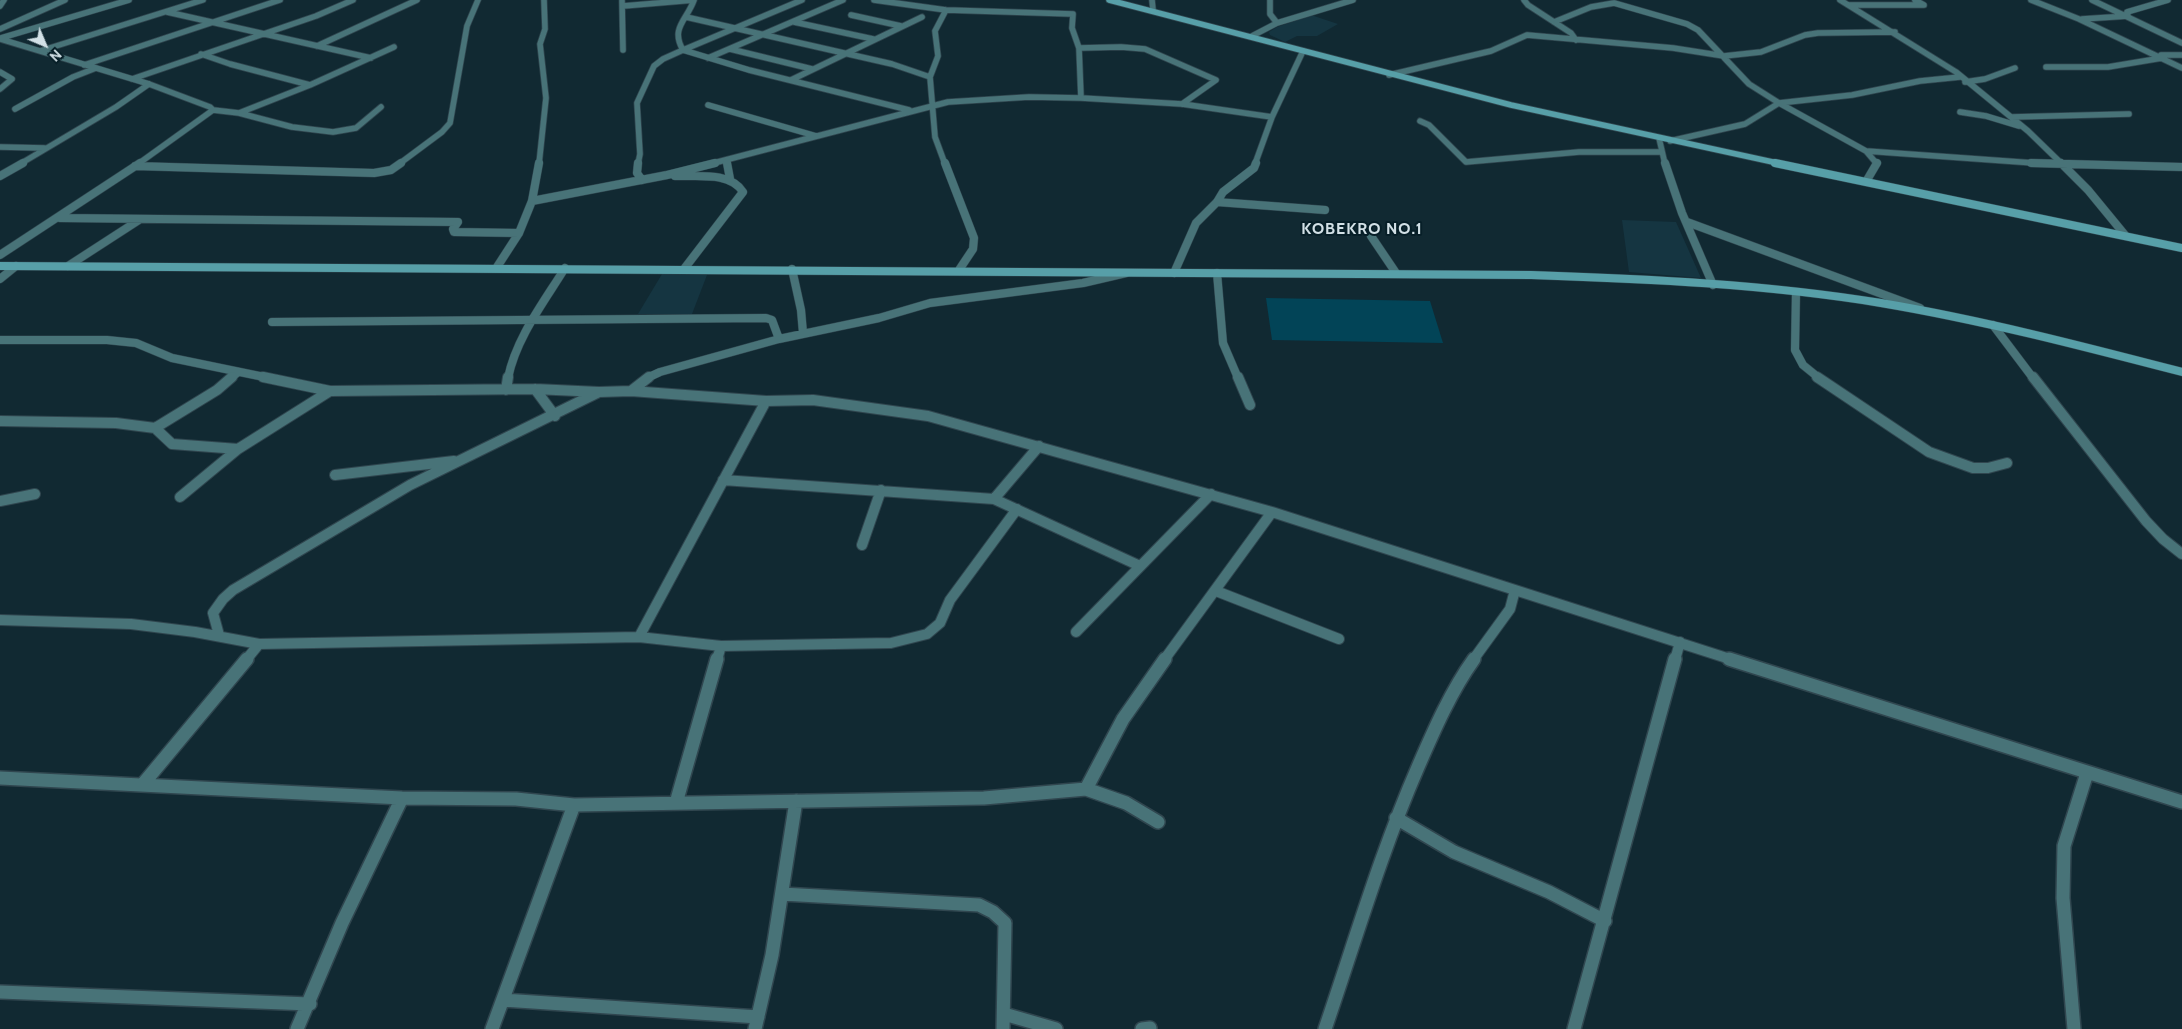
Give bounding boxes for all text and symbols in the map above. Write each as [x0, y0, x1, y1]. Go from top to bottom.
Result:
north arrow [20, 20, 70, 70]
text: N [46, 46, 65, 65]
district label: KOBEKRO NO.1 [1300, 219, 1424, 239]

